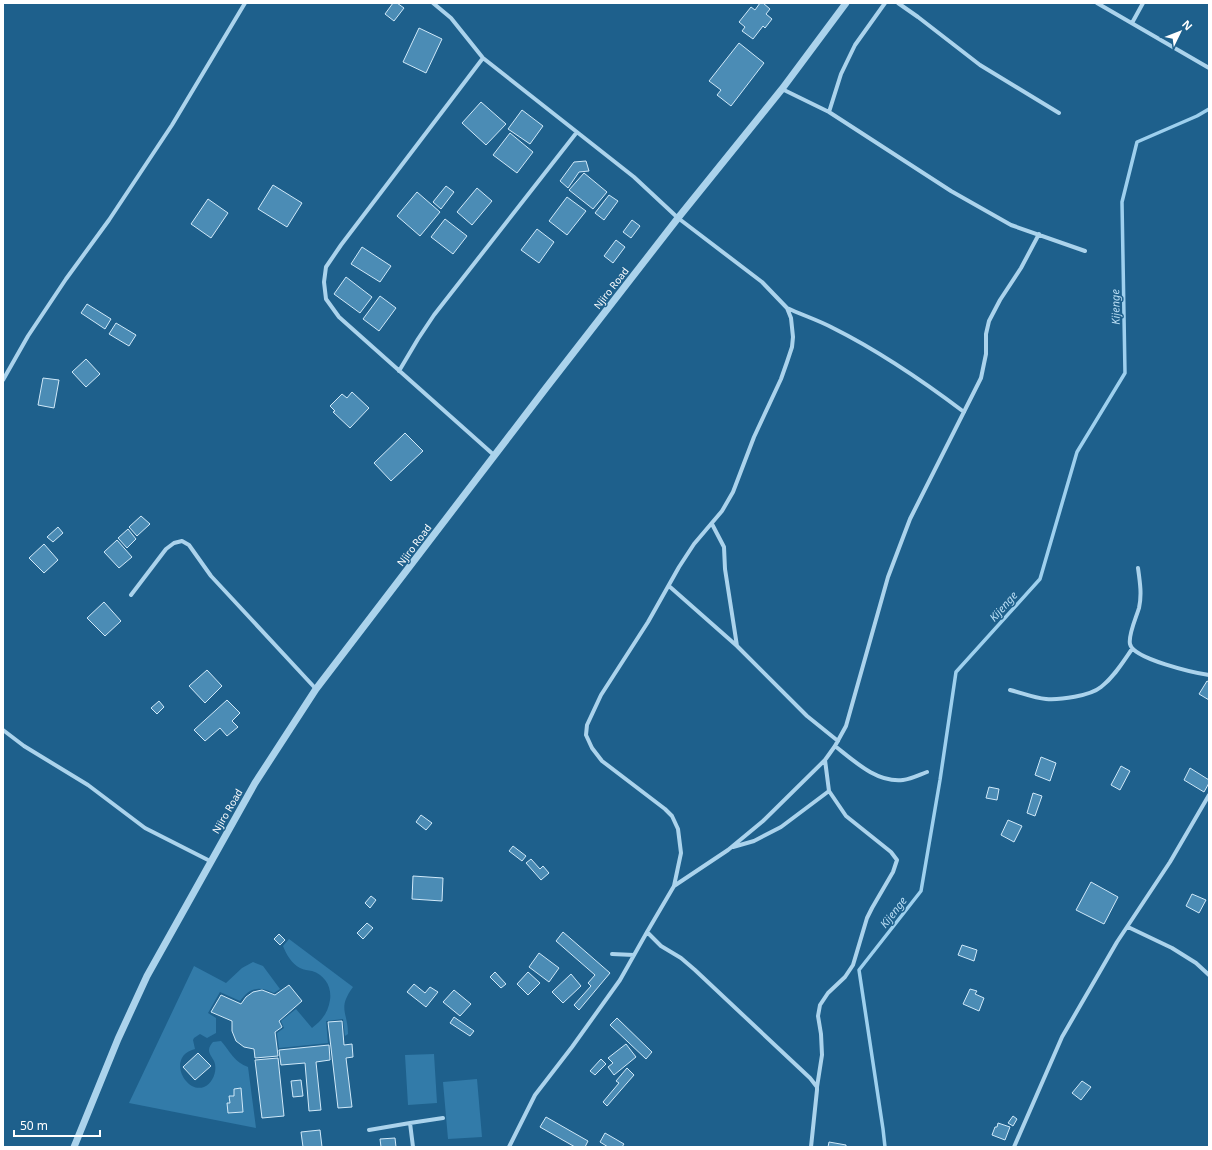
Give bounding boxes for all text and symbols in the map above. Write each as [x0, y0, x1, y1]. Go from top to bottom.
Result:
north arrow [1160, 12, 1200, 52]
text: N [1179, 16, 1196, 33]
street label: Njiro Road [590, 264, 632, 312]
water label: Kijenge [1107, 289, 1123, 325]
street label: Njiro Road [394, 521, 434, 569]
water label: Kijenge [986, 587, 1021, 624]
street label: Njiro Road [209, 786, 245, 836]
water label: Kijenge [876, 893, 910, 931]
scale bar [14, 1112, 100, 1138]
text: 50 m [20, 1117, 48, 1134]

